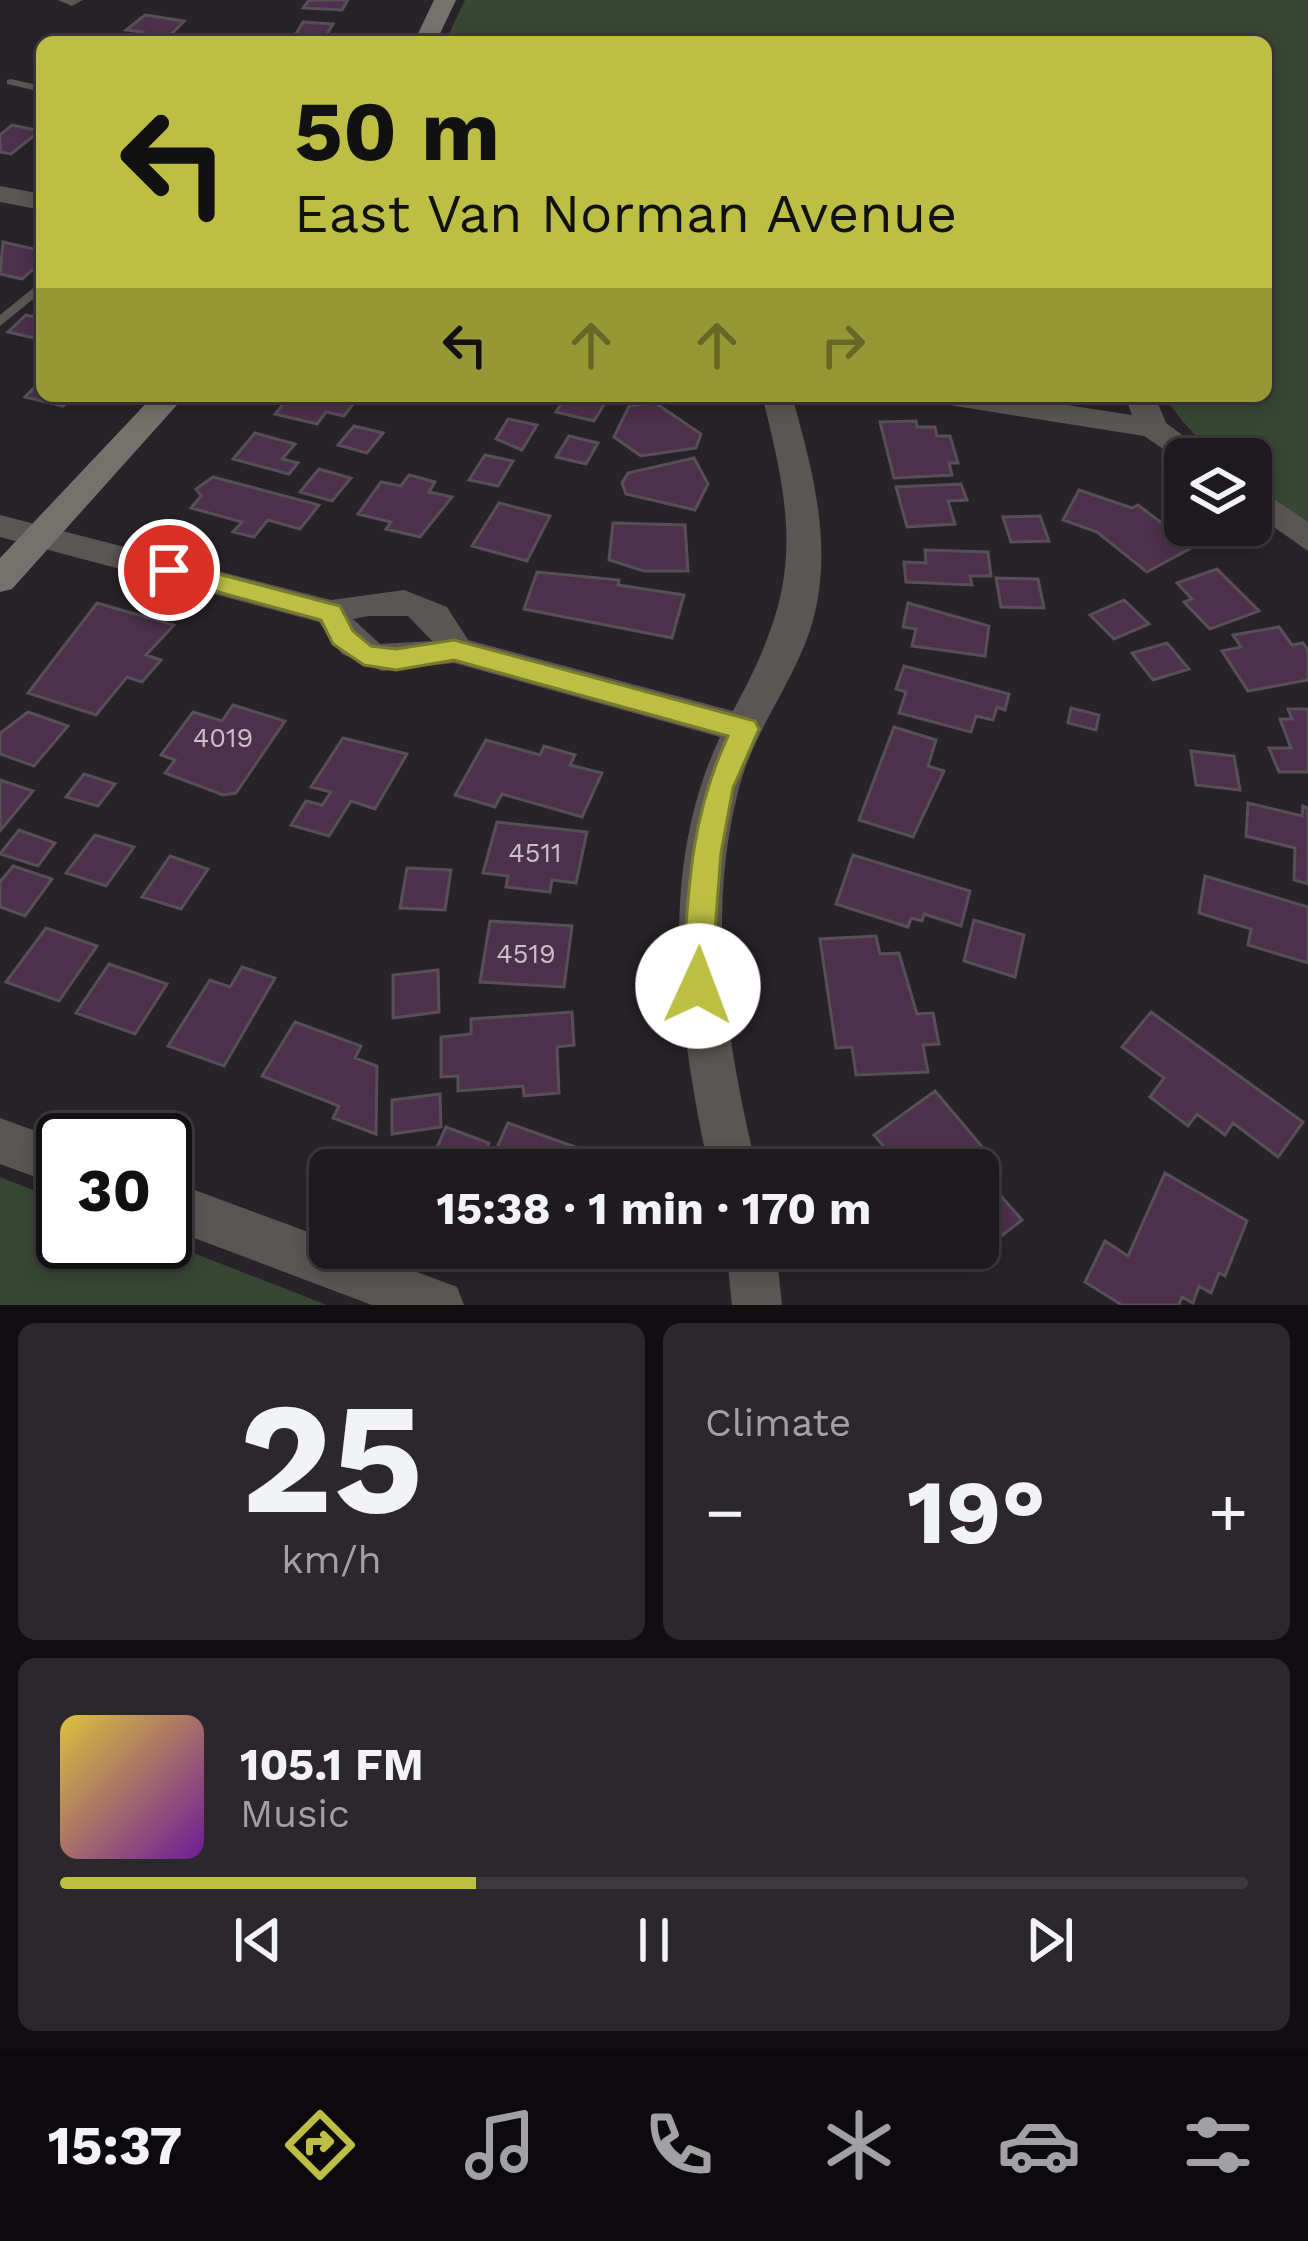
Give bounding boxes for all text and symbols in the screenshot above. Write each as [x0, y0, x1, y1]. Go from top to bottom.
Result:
text: 50 m [294, 82, 500, 180]
icon: left [96, 84, 252, 240]
text: East Van Norman Avenue [294, 182, 957, 245]
icon: left [432, 312, 498, 378]
icon: ahead [558, 312, 624, 378]
icon: ahead [684, 312, 750, 378]
icon: right [810, 312, 876, 378]
map controls [1164, 438, 1272, 546]
button: layers [1164, 438, 1272, 546]
pin [118, 519, 220, 621]
icon: arrive [136, 537, 202, 603]
house number: 4019 [193, 722, 253, 754]
house number: 4511 [508, 837, 562, 869]
position arrow [635, 923, 761, 1049]
house number: 4519 [496, 938, 556, 970]
speed limit sign: 30 [36, 1113, 192, 1269]
text: 15:38 · 1 min · 170 m [437, 1182, 871, 1235]
text: 25 [240, 1367, 423, 1550]
text: Climate [705, 1400, 851, 1445]
text: 19° [907, 1459, 1046, 1565]
text: − [705, 1474, 745, 1551]
text: + [1208, 1474, 1248, 1551]
text: km/h [281, 1537, 382, 1582]
text: 105.1 FM [240, 1738, 424, 1791]
text: Music [240, 1791, 350, 1836]
icon: previous [225, 1907, 291, 1973]
icon: pause [621, 1907, 687, 1973]
icon: next [1017, 1907, 1083, 1973]
icon: directions [278, 2103, 362, 2187]
icon: music [458, 2103, 542, 2187]
icon: phone [637, 2103, 721, 2187]
icon: climate [817, 2103, 901, 2187]
icon: car [997, 2103, 1081, 2187]
icon: filters [1176, 2103, 1260, 2187]
text: 15:37 [48, 2114, 182, 2177]

